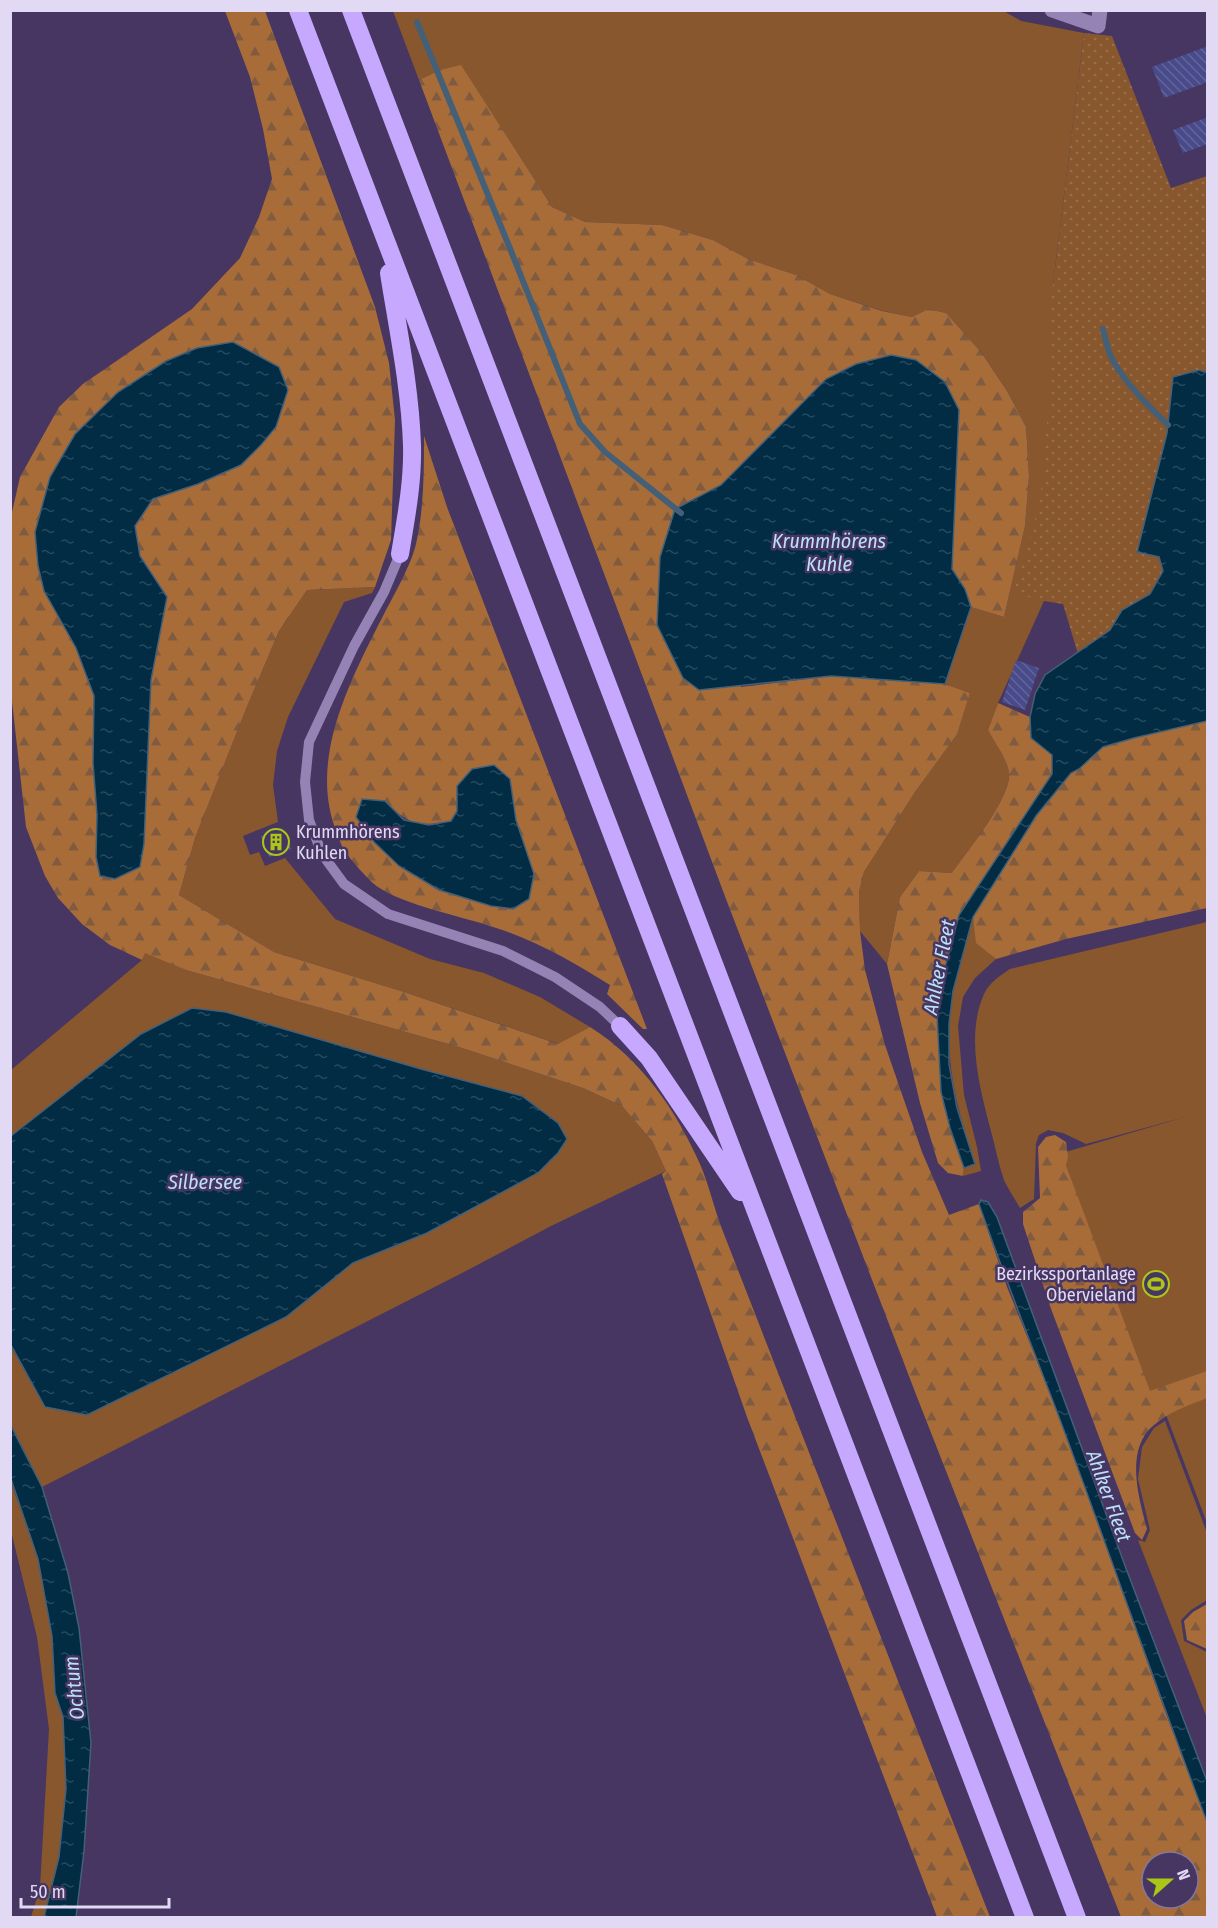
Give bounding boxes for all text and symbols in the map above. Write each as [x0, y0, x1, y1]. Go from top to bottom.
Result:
water label: Krummhörens Kuhle [772, 529, 887, 576]
place label: Krummhörens Kuhlen [296, 821, 400, 864]
building icon: Krummhörens Kuhlen [261, 827, 291, 857]
water label: Ahlker Fleet [918, 917, 960, 1017]
water label: Silbersee [167, 1170, 243, 1194]
place label: Bezirkssportanlage Obervieland [996, 1263, 1136, 1306]
sports icon: Bezirkssportanlage Obervieland [1141, 1269, 1171, 1299]
water label: Ahlker Fleet [1081, 1446, 1137, 1546]
water label: Ochtum [59, 1655, 89, 1721]
north arrow [1140, 1850, 1200, 1910]
text: N [1173, 1867, 1194, 1883]
scale bar [21, 1871, 170, 1909]
text: 50 m [30, 1881, 66, 1903]

